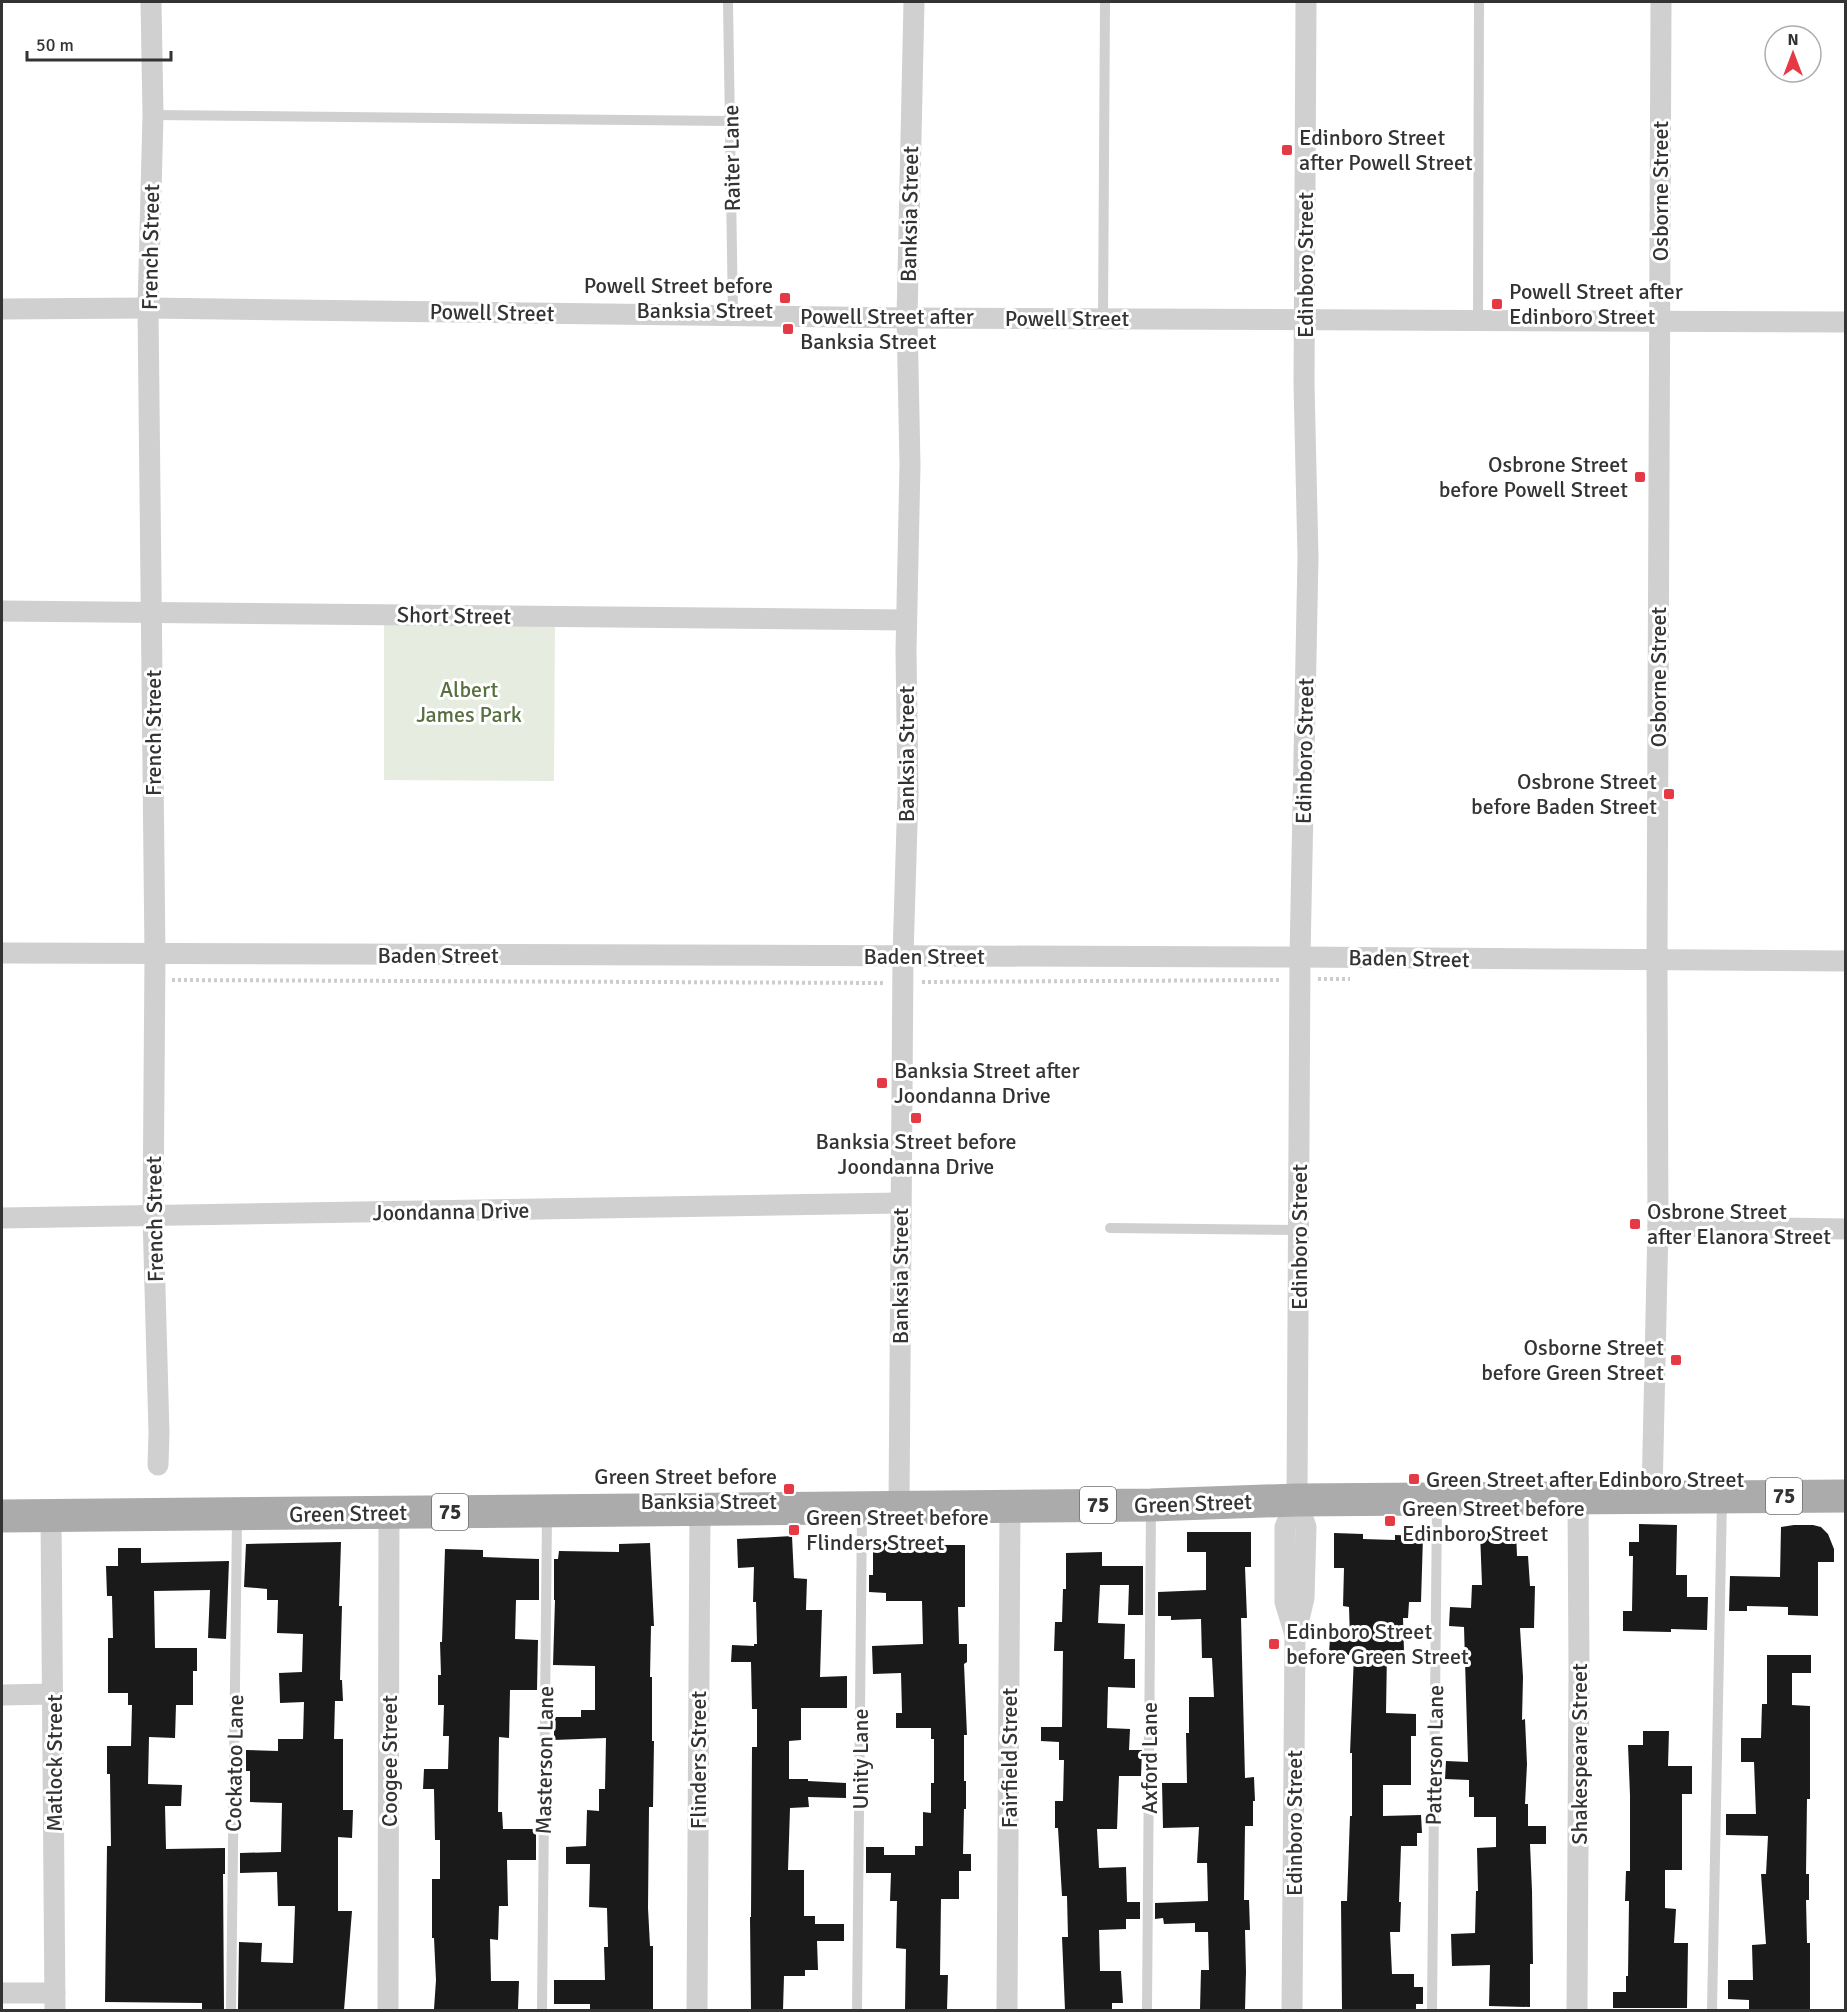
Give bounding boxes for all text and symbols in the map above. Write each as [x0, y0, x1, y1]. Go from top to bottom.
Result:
scale bar [27, 24, 171, 62]
north arrow [1763, 24, 1823, 84]
text: N [1787, 30, 1799, 50]
text: 50 m [36, 34, 74, 56]
street label: Raiter Lane [717, 104, 746, 212]
street label: Osborne Street [1647, 120, 1674, 261]
place label: Edinboro Street after Powell Street [1299, 124, 1473, 176]
marker: Edinboro Street after Powell Street [1280, 143, 1294, 157]
street label: Banksia Street [895, 145, 924, 282]
street label: French Street [136, 183, 165, 310]
street label: Edinboro Street [1292, 192, 1319, 338]
place label: Powell Street before Banksia Street [584, 272, 773, 324]
place label: Powell Street after Edinboro Street [1509, 278, 1683, 330]
marker: Powell Street before Banksia Street [778, 291, 792, 305]
marker: Powell Street after Edinboro Street [1490, 297, 1504, 311]
street label: Powell Street [429, 298, 555, 327]
place label: Powell Street after Banksia Street [800, 303, 974, 355]
street label: Powell Street [1005, 305, 1130, 332]
marker: Powell Street after Banksia Street [781, 322, 795, 336]
place label: Osbrone Street before Powell Street [1439, 451, 1628, 503]
marker: Osbrone Street before Powell Street [1633, 470, 1647, 484]
street label: Short Street [397, 601, 512, 630]
street label: Osborne Street [1645, 606, 1672, 747]
street label: French Street [140, 670, 167, 796]
park label: Albert James Park [416, 676, 522, 728]
street label: Edinboro Street [1290, 677, 1319, 824]
street label: Banksia Street [893, 685, 920, 822]
place label: Osbrone Street before Baden Street [1471, 768, 1657, 820]
marker: Osbrone Street before Baden Street [1662, 787, 1676, 801]
street label: Baden Street [377, 942, 499, 969]
street label: Baden Street [863, 943, 985, 970]
street label: Baden Street [1348, 944, 1470, 973]
place label: Banksia Street after Joondanna Drive [894, 1057, 1080, 1109]
marker: Banksia Street after Joondanna Drive [875, 1076, 889, 1090]
marker: Banksia Street before Joondanna Drive [909, 1111, 923, 1125]
place label: Banksia Street before Joondanna Drive [815, 1128, 1017, 1180]
street label: French Street [140, 1155, 169, 1282]
street label: Edinboro Street [1286, 1164, 1313, 1310]
street label: Joondanna Drive [372, 1197, 530, 1226]
place label: Osbrone Street after Elanora Street [1647, 1198, 1831, 1250]
street label: Banksia Street [887, 1207, 914, 1344]
marker: Osbrone Street after Elanora Street [1628, 1217, 1642, 1231]
place label: Osborne Street before Green Street [1481, 1334, 1664, 1386]
marker: Osborne Street before Green Street [1669, 1353, 1683, 1367]
place label: Green Street before Banksia Street [594, 1463, 777, 1515]
place label: Green Street after Edinboro Street [1426, 1466, 1744, 1493]
marker: Green Street after Edinboro Street [1407, 1472, 1421, 1486]
road number: 75 [1766, 1478, 1802, 1514]
marker: Green Street before Banksia Street [782, 1482, 796, 1496]
road number: 75 [1080, 1487, 1116, 1523]
street label: Green Street [1134, 1488, 1253, 1519]
road number: 75 [432, 1494, 468, 1530]
place label: Green Street before Edinboro Street [1402, 1495, 1585, 1547]
street label: Green Street [289, 1499, 408, 1528]
place label: Green Street before Flinders Street [806, 1504, 989, 1556]
marker: Green Street before Edinboro Street [1383, 1514, 1397, 1528]
marker: Green Street before Flinders Street [787, 1523, 801, 1537]
place label: Edinboro Street before Green Street [1286, 1618, 1469, 1670]
marker: Edinboro Street before Green Street [1267, 1637, 1281, 1651]
street label: Shakespeare Street [1566, 1663, 1593, 1845]
street label: Patterson Lane [1420, 1685, 1449, 1826]
street label: Masterson Lane [530, 1686, 559, 1834]
street label: Fairfield Street [996, 1687, 1023, 1828]
street label: Flinders Street [685, 1691, 712, 1829]
street label: Matlock Street [41, 1694, 68, 1832]
street label: Cockatoo Lane [220, 1694, 249, 1832]
street label: Coogee Street [376, 1695, 403, 1827]
street label: Axford Lane [1136, 1702, 1163, 1814]
street label: Unity Lane [847, 1709, 874, 1809]
street label: Edinboro Street [1281, 1750, 1308, 1896]

